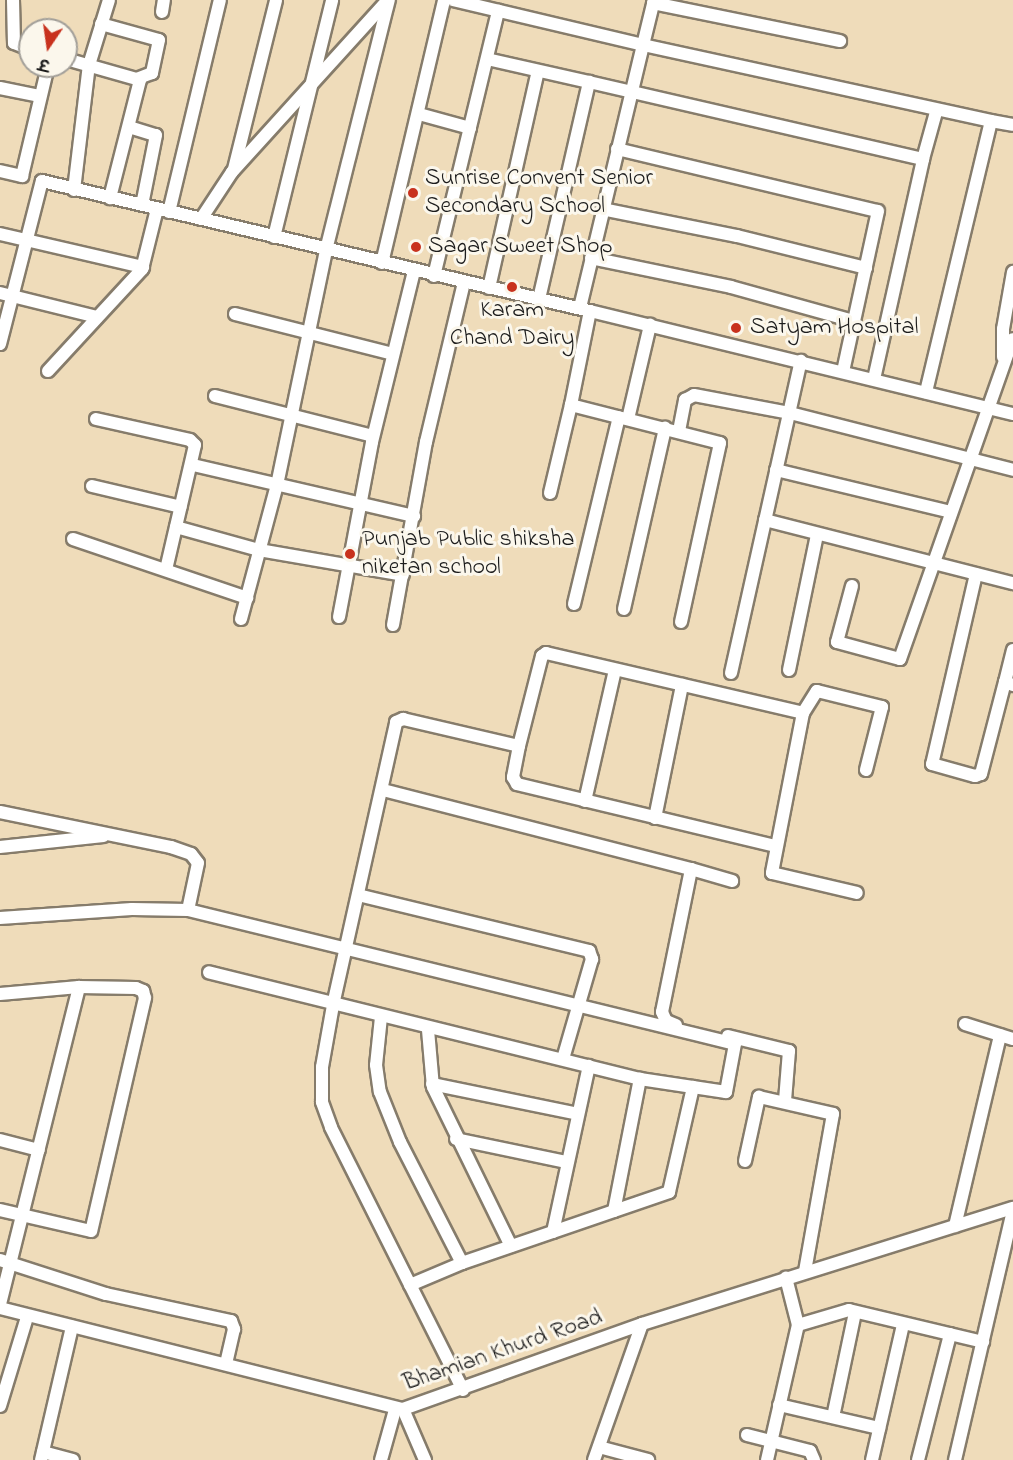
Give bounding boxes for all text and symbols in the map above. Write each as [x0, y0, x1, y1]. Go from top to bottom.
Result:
north arrow [18, 18, 78, 78]
text: उ [37, 51, 52, 76]
place label: Sunrise Convent Senior Secondary School [425, 165, 653, 221]
marker: Sunrise Convent Senior Secondary School [406, 186, 420, 200]
place label: Sagar Sweet Shop [428, 233, 613, 261]
marker: Sagar Sweet Shop [409, 240, 423, 254]
marker: Karam Chand Dairy [505, 280, 519, 294]
place label: Karam Chand Dairy [450, 297, 574, 353]
place label: Satyam Hospital [750, 314, 918, 342]
marker: Satyam Hospital [727, 319, 745, 337]
place label: Punjab Public shiksha niketan school [362, 526, 574, 582]
marker: Punjab Public shiksha niketan school [343, 547, 357, 561]
street label: Bhamian Khurd Road [400, 1303, 606, 1399]

